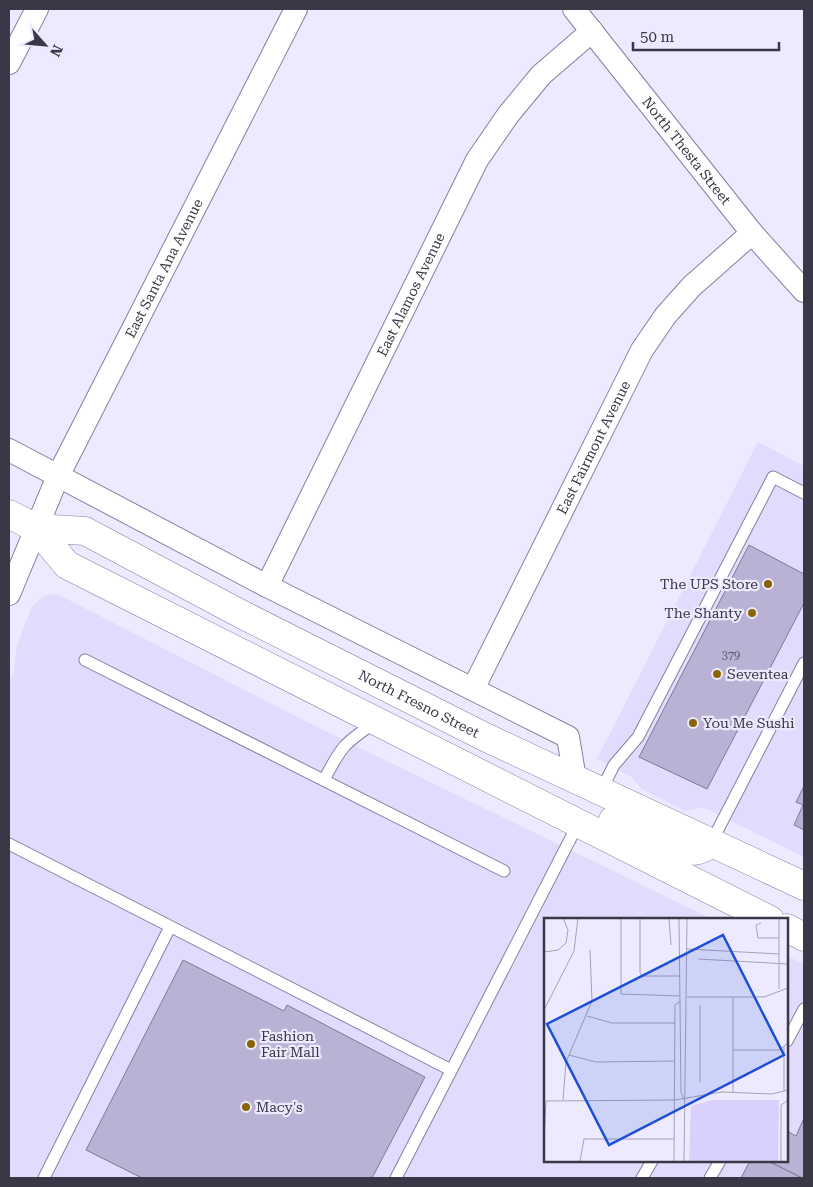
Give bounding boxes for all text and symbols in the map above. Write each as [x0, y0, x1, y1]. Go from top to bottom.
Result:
north arrow [20, 20, 70, 70]
scale bar [633, 20, 779, 52]
text: 50 m [640, 28, 675, 46]
text: N [47, 42, 66, 60]
street label: North Thesta Street [639, 94, 734, 208]
street label: East Santa Ana Avenue [122, 196, 206, 340]
street label: East Alamos Avenue [373, 230, 448, 359]
street label: East Fairmont Avenue [554, 378, 634, 517]
place label: The UPS Store [660, 576, 758, 592]
marker: The UPS Store [762, 578, 774, 590]
place label: The Shanty [664, 605, 743, 621]
marker: The Shanty [746, 607, 758, 619]
house number: 379 [722, 649, 740, 662]
place label: Seventea [727, 666, 789, 682]
street label: North Fresno Street [356, 667, 482, 741]
marker: Seventea [711, 668, 723, 680]
place label: You Me Sushi [703, 715, 795, 731]
marker: You Me Sushi [687, 717, 699, 729]
inset map [544, 918, 788, 1162]
place label: Fashion Fair Mall [261, 1028, 320, 1060]
marker: Fashion Fair Mall [245, 1038, 257, 1050]
place label: Macy's [256, 1099, 303, 1115]
marker: Macy's [240, 1101, 252, 1113]

